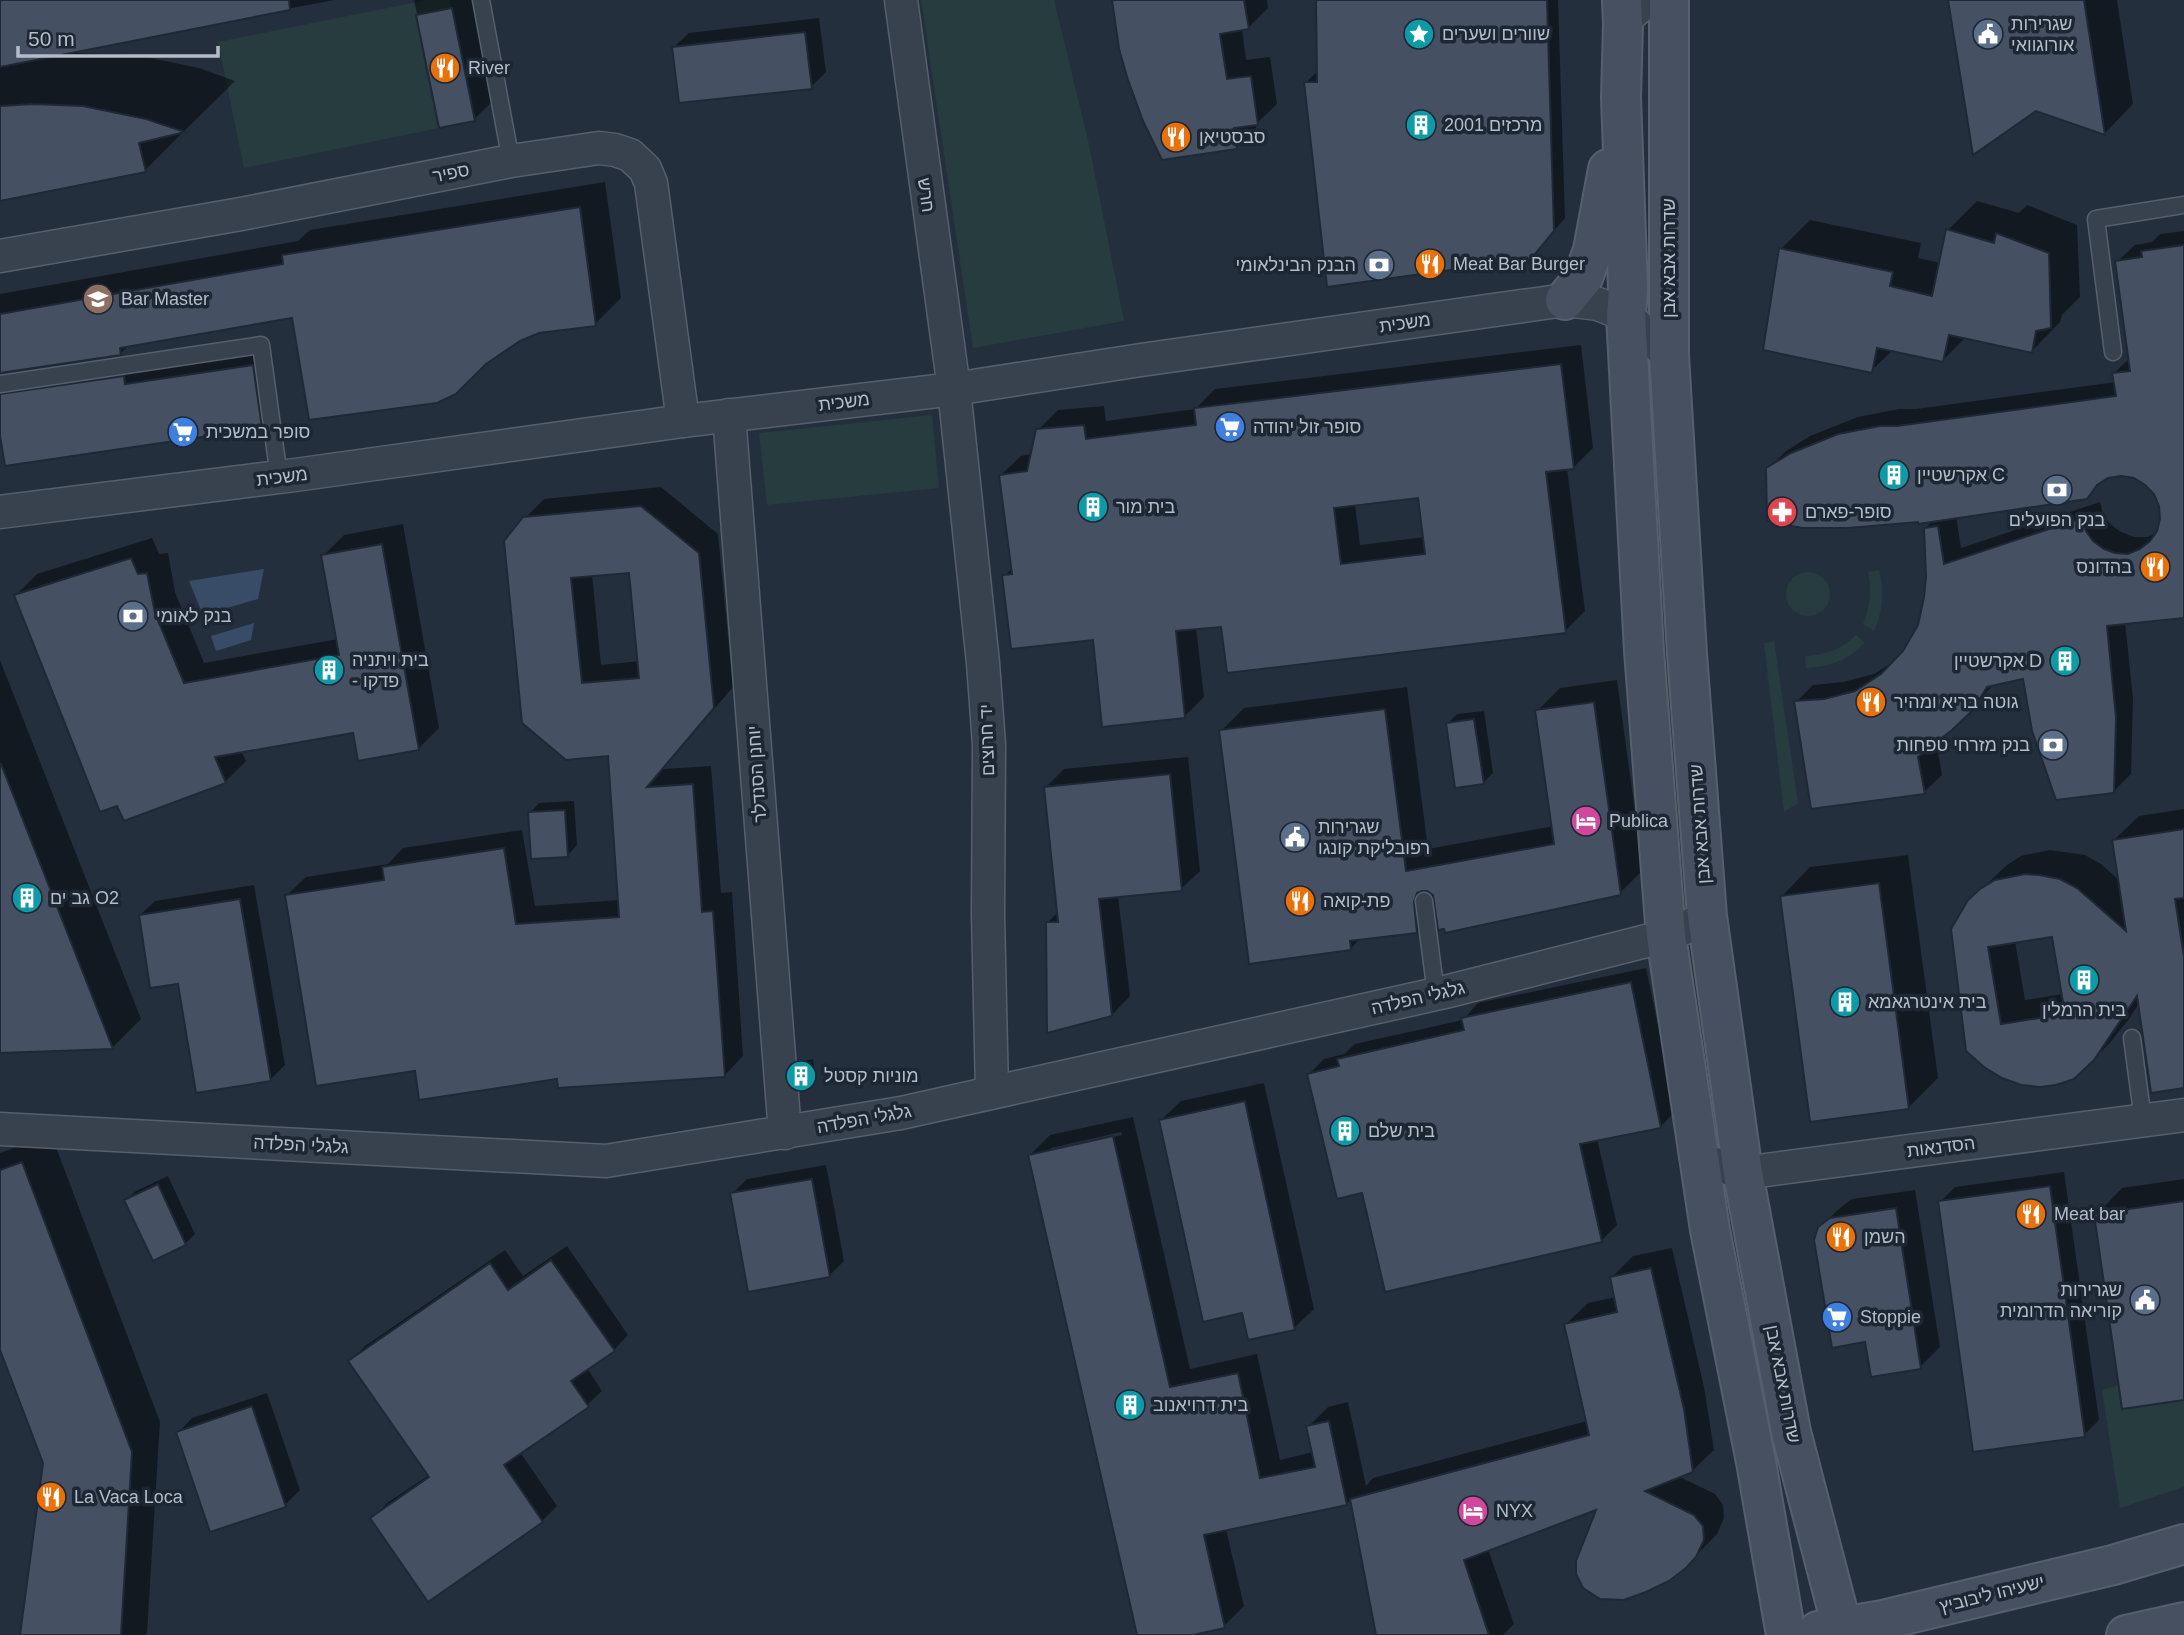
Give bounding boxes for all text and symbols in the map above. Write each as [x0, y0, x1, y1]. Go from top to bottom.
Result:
scale bar [18, 14, 217, 58]
place label: שגרירות אורוגוואי [2011, 14, 2075, 55]
place icon: שוורים ושערים [1402, 17, 1436, 51]
public building icon: שגרירות אורוגוואי [1971, 17, 2005, 51]
place label: שוורים ושערים [1442, 24, 1550, 44]
text: 50 m [28, 27, 75, 50]
restaurant icon: River [428, 51, 462, 85]
place label: River [468, 58, 510, 78]
building icon: מרכזים 2001 [1404, 108, 1438, 142]
place label: מרכזים 2001 [1444, 115, 1542, 135]
restaurant icon: סבסטיאן [1159, 120, 1193, 154]
place label: סבסטיאן [1199, 127, 1266, 147]
street label: ספיר [431, 160, 471, 186]
street label: חרש [914, 176, 938, 214]
street label: שדרות אבא אבן [1659, 198, 1679, 318]
restaurant icon: Meat Bar Burger [1413, 247, 1447, 281]
bank icon: הבנק הבינלאומי [1362, 248, 1396, 282]
place label: Meat Bar Burger [1453, 254, 1585, 274]
place label: הבנק הבינלאומי [1236, 255, 1356, 275]
school or university icon: Bar Master [81, 282, 115, 316]
place label: Bar Master [121, 289, 209, 309]
street label: משכית [1378, 310, 1432, 336]
street label: משכית [817, 389, 871, 415]
supermarket icon: סופר זול יהודה [1213, 410, 1247, 444]
supermarket icon: סופר במשכית [166, 415, 200, 449]
place label: סופר זול יהודה [1253, 417, 1361, 437]
place label: סופר במשכית [206, 422, 310, 442]
building icon: אקרשטיין C [1877, 458, 1911, 492]
street label: משכית [255, 464, 309, 490]
place label: אקרשטיין C [1917, 465, 2005, 485]
bank icon: בנק הפועלים [2040, 473, 2074, 507]
building icon: בית מור [1076, 490, 1110, 524]
pharmacy icon: סופר-פארם [1765, 495, 1799, 529]
place label: בית מור [1116, 497, 1175, 517]
place label: סופר-פארם [1805, 502, 1892, 522]
place label: בנק הפועלים [2009, 510, 2106, 530]
restaurant icon: בהדונס [2138, 550, 2172, 584]
place label: בהדונס [2076, 557, 2132, 577]
bank icon: בנק לאומי [116, 599, 150, 633]
place label: בנק לאומי [156, 606, 232, 626]
building icon: אקרשטיין D [2048, 644, 2082, 678]
place label: בית ויתניה - פדקו [352, 650, 429, 691]
place label: אקרשטיין D [1954, 651, 2042, 671]
building icon: בית ויתניה - פדקו [312, 653, 346, 687]
restaurant icon: גוטה בריא ומהיר [1854, 685, 1888, 719]
place label: גוטה בריא ומהיר [1894, 692, 2019, 712]
street label: יד חרוצים [976, 704, 998, 776]
street label: יוחנן הסנדלר [744, 725, 770, 823]
bank icon: בנק מזרחי טפחות [2036, 728, 2070, 762]
place label: בנק מזרחי טפחות [1896, 735, 2030, 755]
street label: שדרות אבא אבן [1686, 763, 1714, 885]
hotel icon: Publica [1569, 804, 1603, 838]
place label: Publica [1609, 811, 1669, 831]
place label: שגרירות רפובליקת קונגו [1318, 817, 1430, 858]
public building icon: שגרירות רפובליקת קונגו [1278, 820, 1312, 854]
building icon: גב ים O2 [10, 881, 44, 915]
restaurant icon: פת-קואה [1283, 884, 1317, 918]
place label: גב ים O2 [50, 888, 119, 908]
place label: פת-קואה [1323, 891, 1390, 911]
building icon: בית הרמלין [2067, 963, 2101, 997]
street label: גלגלי הפלדה [1369, 977, 1467, 1019]
building icon: בית אינטרגאמא [1828, 985, 1862, 1019]
place label: בית אינטרגאמא [1868, 992, 1987, 1012]
place label: בית הרמלין [2042, 1000, 2126, 1020]
building icon: מוניות קסטל [784, 1059, 818, 1093]
place label: מוניות קסטל [824, 1066, 919, 1086]
street label: גלגלי הפלדה [815, 1101, 913, 1137]
building icon: בית שלם [1328, 1114, 1362, 1148]
place label: בית שלם [1368, 1121, 1435, 1141]
street label: גלגלי הפלדה [253, 1133, 350, 1158]
street label: הסדנאות [1906, 1133, 1976, 1161]
restaurant icon: Meat bar [2014, 1197, 2048, 1231]
place label: Meat bar [2054, 1204, 2125, 1224]
restaurant icon: השמן [1824, 1220, 1858, 1254]
place label: השמן [1864, 1227, 1906, 1247]
place label: שגרירות קוריאה הדרומית [2000, 1280, 2122, 1321]
public building icon: שגרירות קוריאה הדרומית [2128, 1283, 2162, 1317]
supermarket icon: Stoppie [1820, 1300, 1854, 1334]
place label: Stoppie [1860, 1307, 1921, 1327]
street label: שדרות אבא אבן [1762, 1323, 1804, 1445]
building icon: בית דרויאנוב [1113, 1388, 1147, 1422]
place label: בית דרויאנוב [1153, 1395, 1248, 1415]
restaurant icon: La Vaca Loca [34, 1480, 68, 1514]
place label: La Vaca Loca [74, 1487, 184, 1507]
hotel icon: NYX [1456, 1494, 1490, 1528]
place label: NYX [1496, 1501, 1533, 1521]
street label: ישעיהו ליבוביץ [1937, 1571, 2047, 1617]

